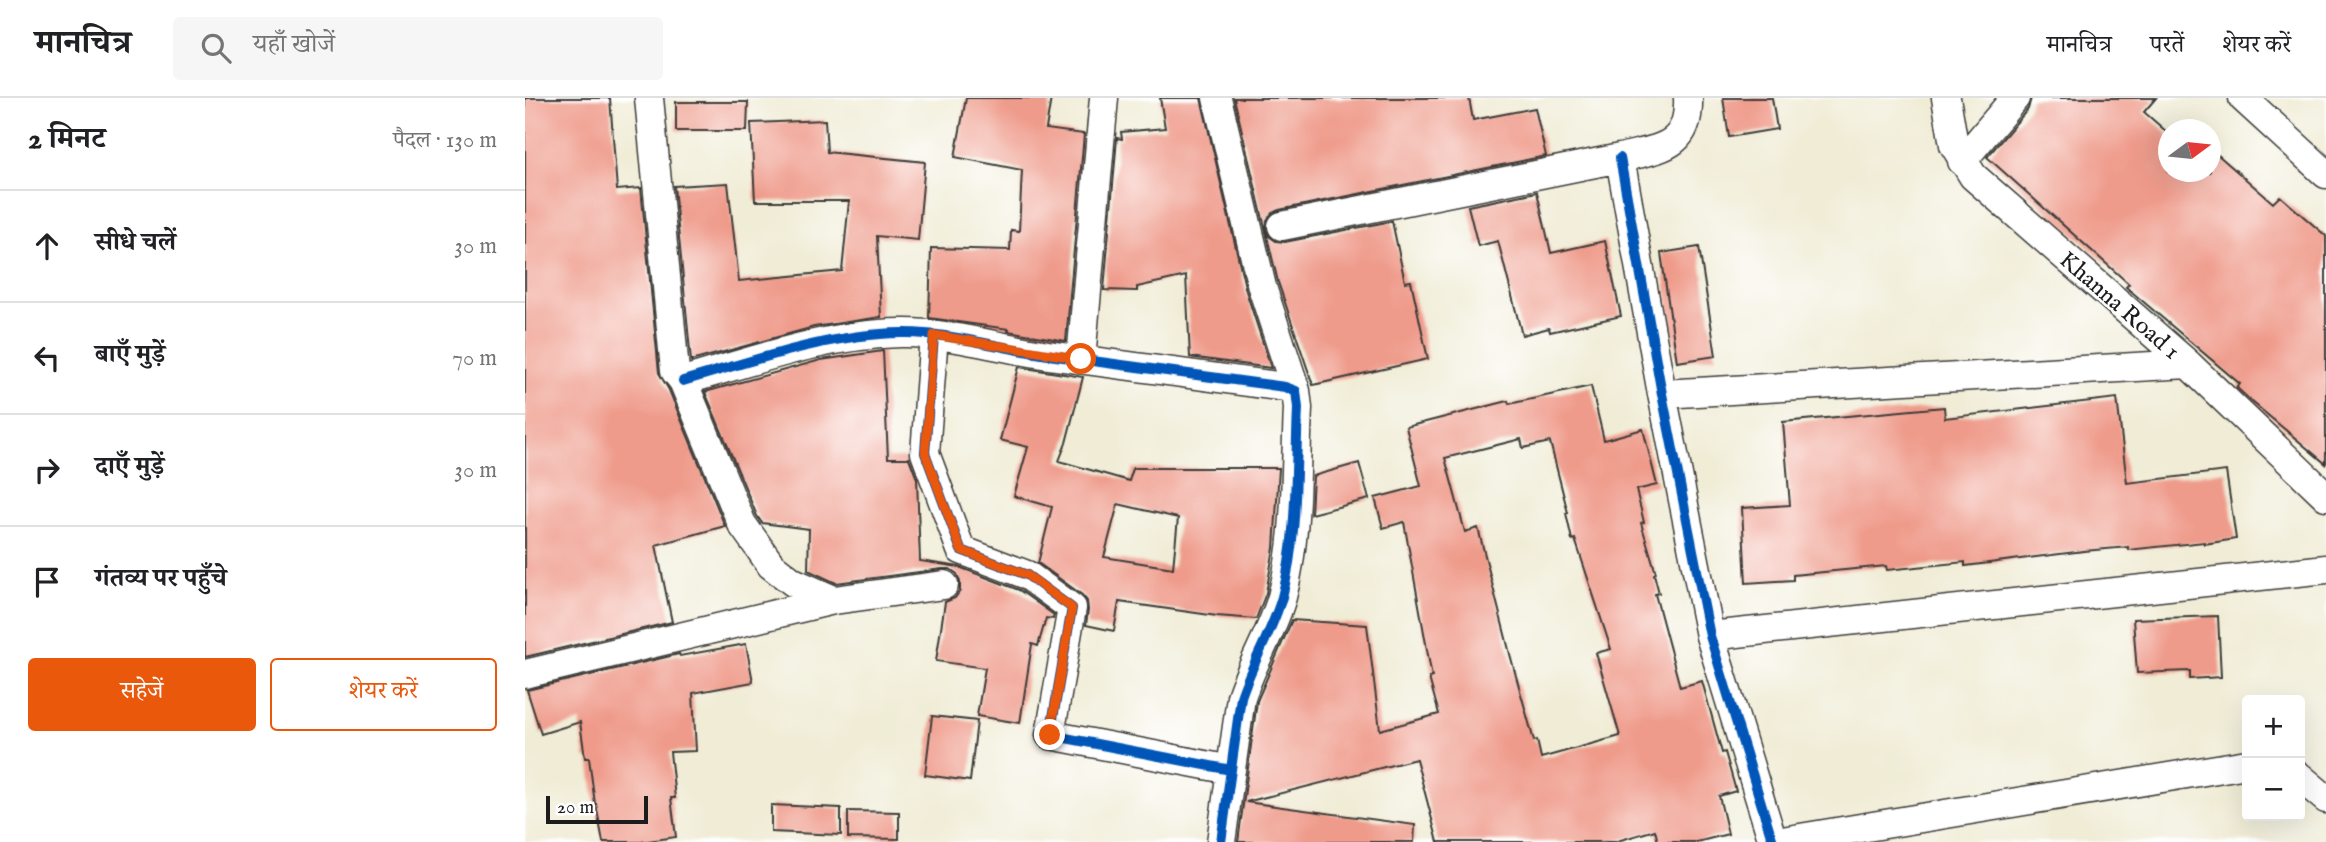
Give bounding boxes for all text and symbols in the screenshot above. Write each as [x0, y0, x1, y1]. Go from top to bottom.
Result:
search box [173, 17, 663, 80]
text: मानचित्र [35, 23, 131, 65]
text: यहाँ खोजें [253, 28, 335, 61]
icon: search [197, 29, 235, 67]
text: मानचित्र [2047, 30, 2112, 61]
text: परतें [2150, 30, 2184, 61]
text: शेयर करें [2222, 30, 2291, 61]
north arrow [2158, 119, 2221, 182]
text: 2 मिनट [28, 121, 105, 159]
text: पैदल · 130 m [393, 126, 497, 155]
text: सीधे चलें [95, 226, 176, 259]
icon: ahead [28, 227, 66, 265]
text: 30 m [454, 232, 497, 261]
street label: Khanna Road 1 [2052, 245, 2186, 367]
text: बाएँ मुड़ें [95, 338, 165, 371]
icon: left [28, 339, 66, 377]
route start [1065, 343, 1096, 374]
text: 70 m [452, 344, 497, 373]
text: दाएँ मुड़ें [95, 450, 164, 483]
icon: right [28, 451, 66, 489]
text: 30 m [454, 456, 497, 485]
text: गंतव्य पर पहुँचे [95, 562, 227, 595]
icon: arrive [28, 563, 66, 601]
button: सहेजें [28, 658, 256, 731]
button: शेयर करें [270, 658, 497, 731]
map controls [2242, 695, 2305, 821]
button: + [2242, 695, 2305, 758]
route end [1034, 719, 1065, 750]
button: − [2242, 758, 2305, 821]
scale bar [546, 793, 647, 825]
text: 20 m [557, 796, 594, 820]

